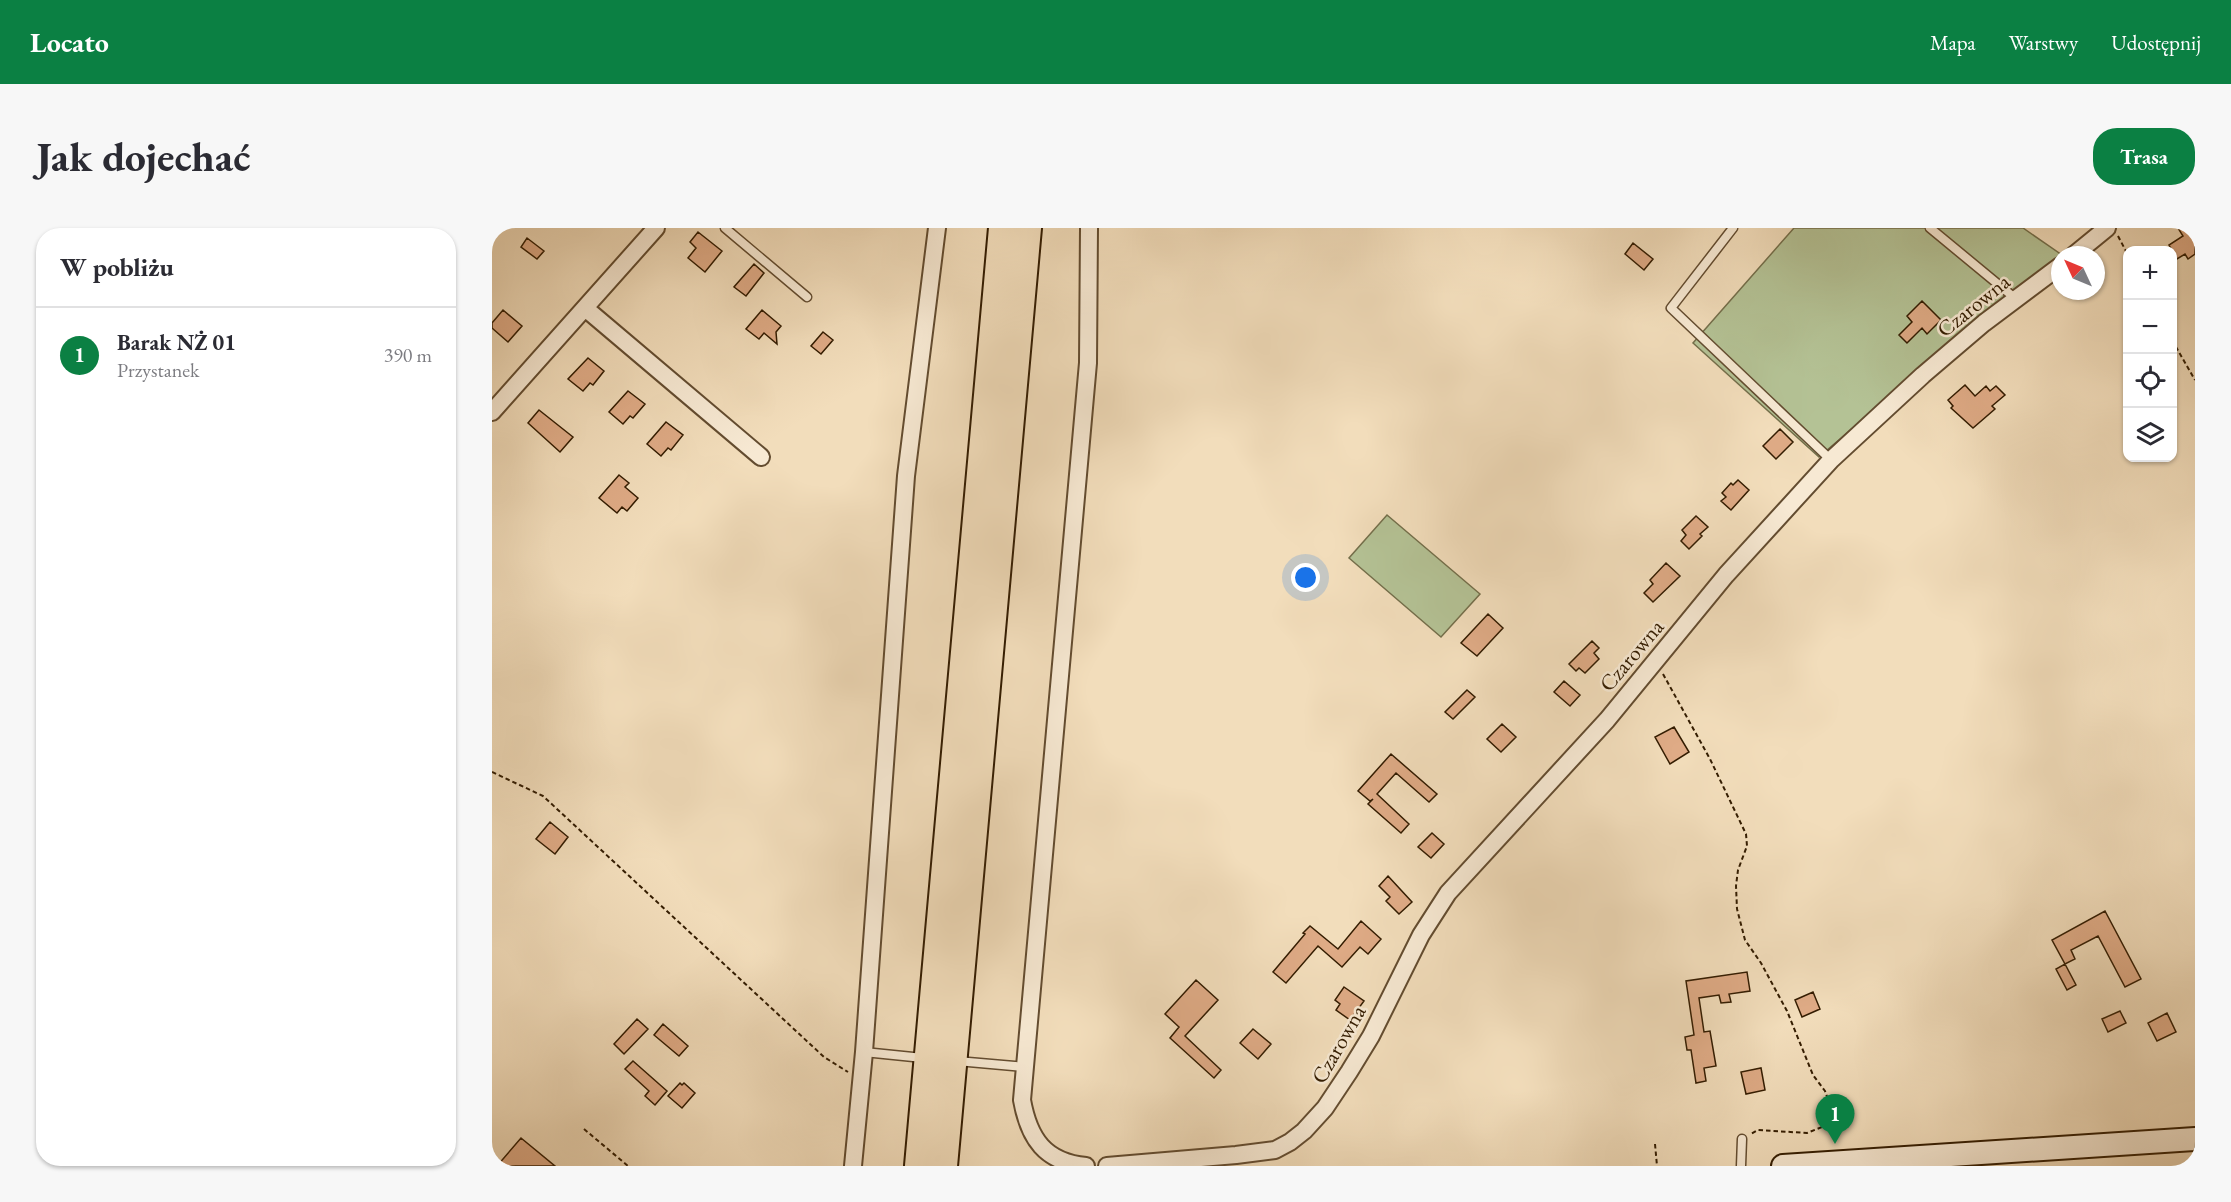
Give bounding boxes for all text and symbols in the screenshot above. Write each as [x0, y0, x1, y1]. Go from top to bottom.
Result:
text: Locato [30, 24, 109, 60]
text: Mapa [1930, 29, 1976, 56]
text: Warstwy [2009, 29, 2078, 56]
text: Udostępnij [2111, 29, 2201, 56]
button: Trasa [2093, 128, 2195, 185]
text: Jak dojechać [36, 129, 250, 184]
north arrow [2051, 246, 2105, 300]
map controls [2123, 246, 2177, 462]
button: + [2123, 246, 2177, 300]
text: W pobliżu [60, 250, 174, 284]
street label: Czarowna [1931, 267, 2016, 344]
button: − [2123, 300, 2177, 354]
text: Barak NŻ 01 [117, 328, 236, 357]
text: 1 [74, 342, 85, 368]
text: 390 m [384, 342, 432, 368]
button: locate [2123, 354, 2177, 408]
text: Przystanek [117, 357, 199, 383]
button: layers [2123, 408, 2177, 462]
your location [1291, 563, 1320, 592]
street label: Czarowna [1593, 613, 1670, 698]
street label: Czarowna [1304, 1000, 1373, 1089]
pin: 1 [1816, 1094, 1854, 1144]

